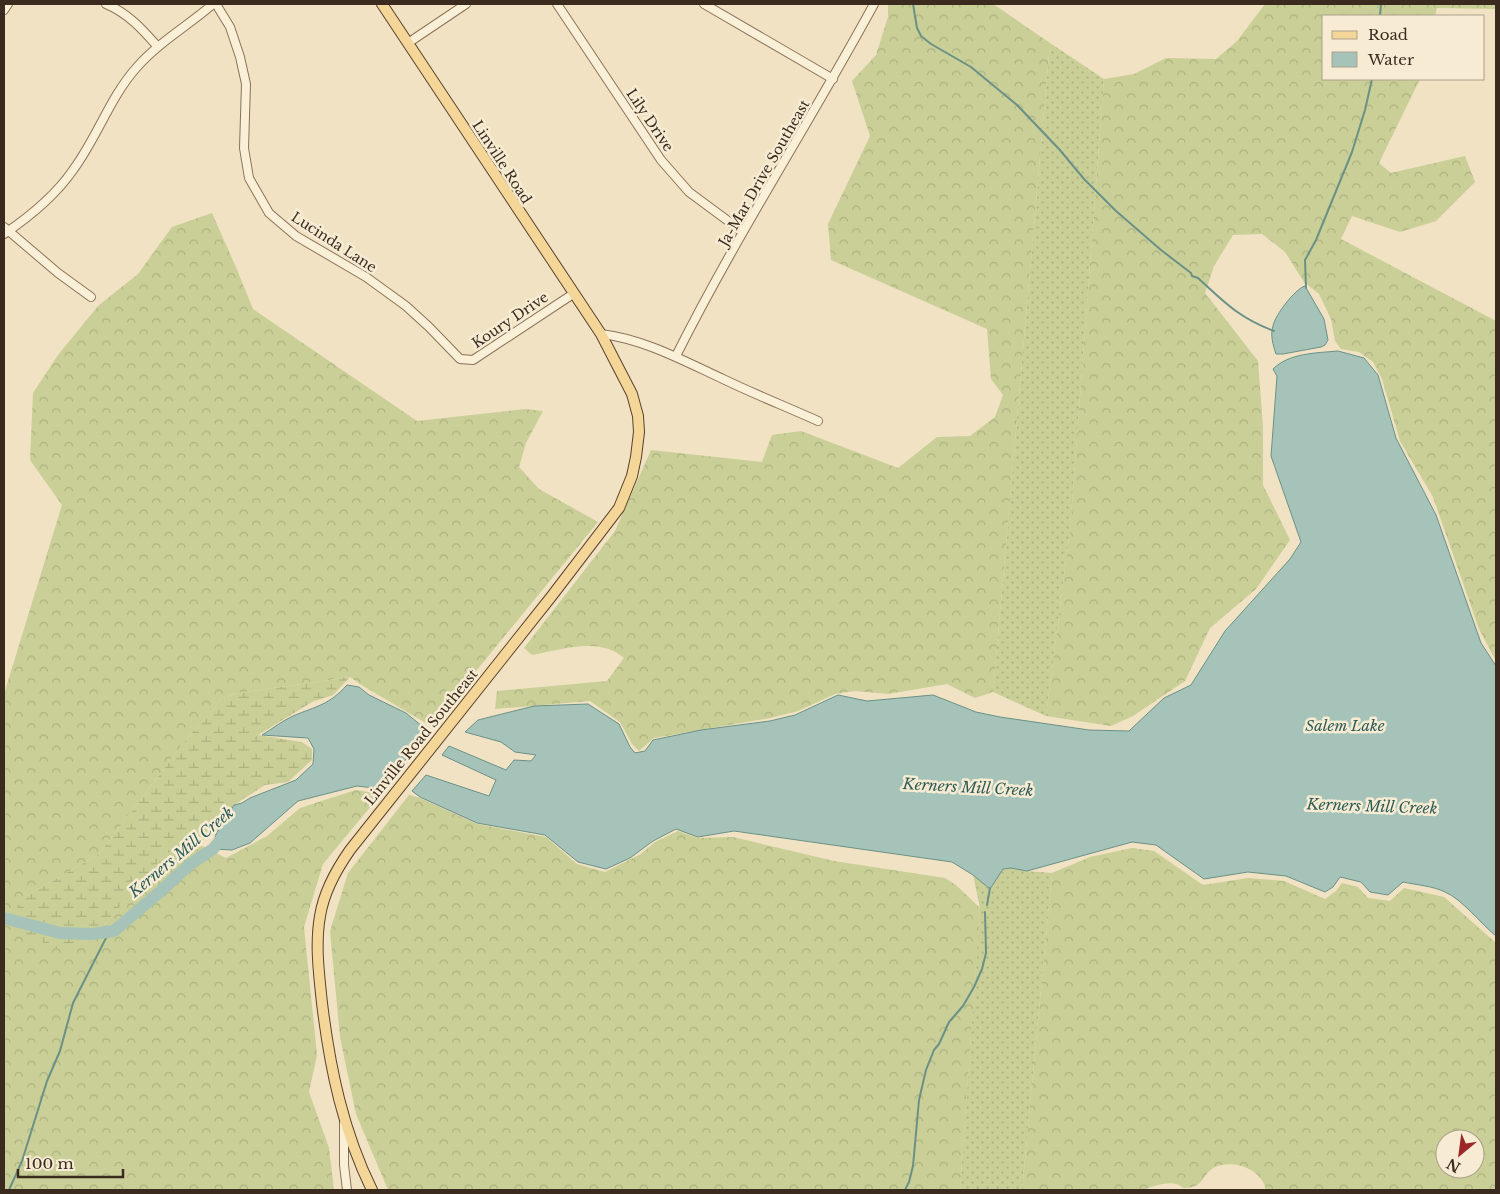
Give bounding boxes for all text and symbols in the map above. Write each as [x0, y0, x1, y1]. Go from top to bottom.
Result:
legend [1322, 15, 1485, 80]
text: Road [1368, 25, 1408, 44]
text: Water [1367, 50, 1415, 69]
street label: Lily Drive [622, 85, 678, 155]
street label: Ja-Mar Drive Southeast [714, 96, 814, 251]
street label: Linville Road [468, 117, 536, 208]
street label: Lucinda Lane [288, 208, 380, 276]
street label: Koury Drive [468, 288, 552, 352]
street label: Linville Road Southeast [361, 665, 482, 809]
water label: Salem Lake [1305, 716, 1385, 735]
water label: Kerners Mill Creek [901, 774, 1034, 800]
water label: Kerners Mill Creek [1305, 794, 1438, 818]
water label: Kerners Mill Creek [124, 803, 237, 902]
north arrow [1435, 1129, 1485, 1179]
scale bar [18, 1146, 122, 1178]
text: 100 m [25, 1154, 74, 1173]
text: N [1444, 1154, 1464, 1176]

